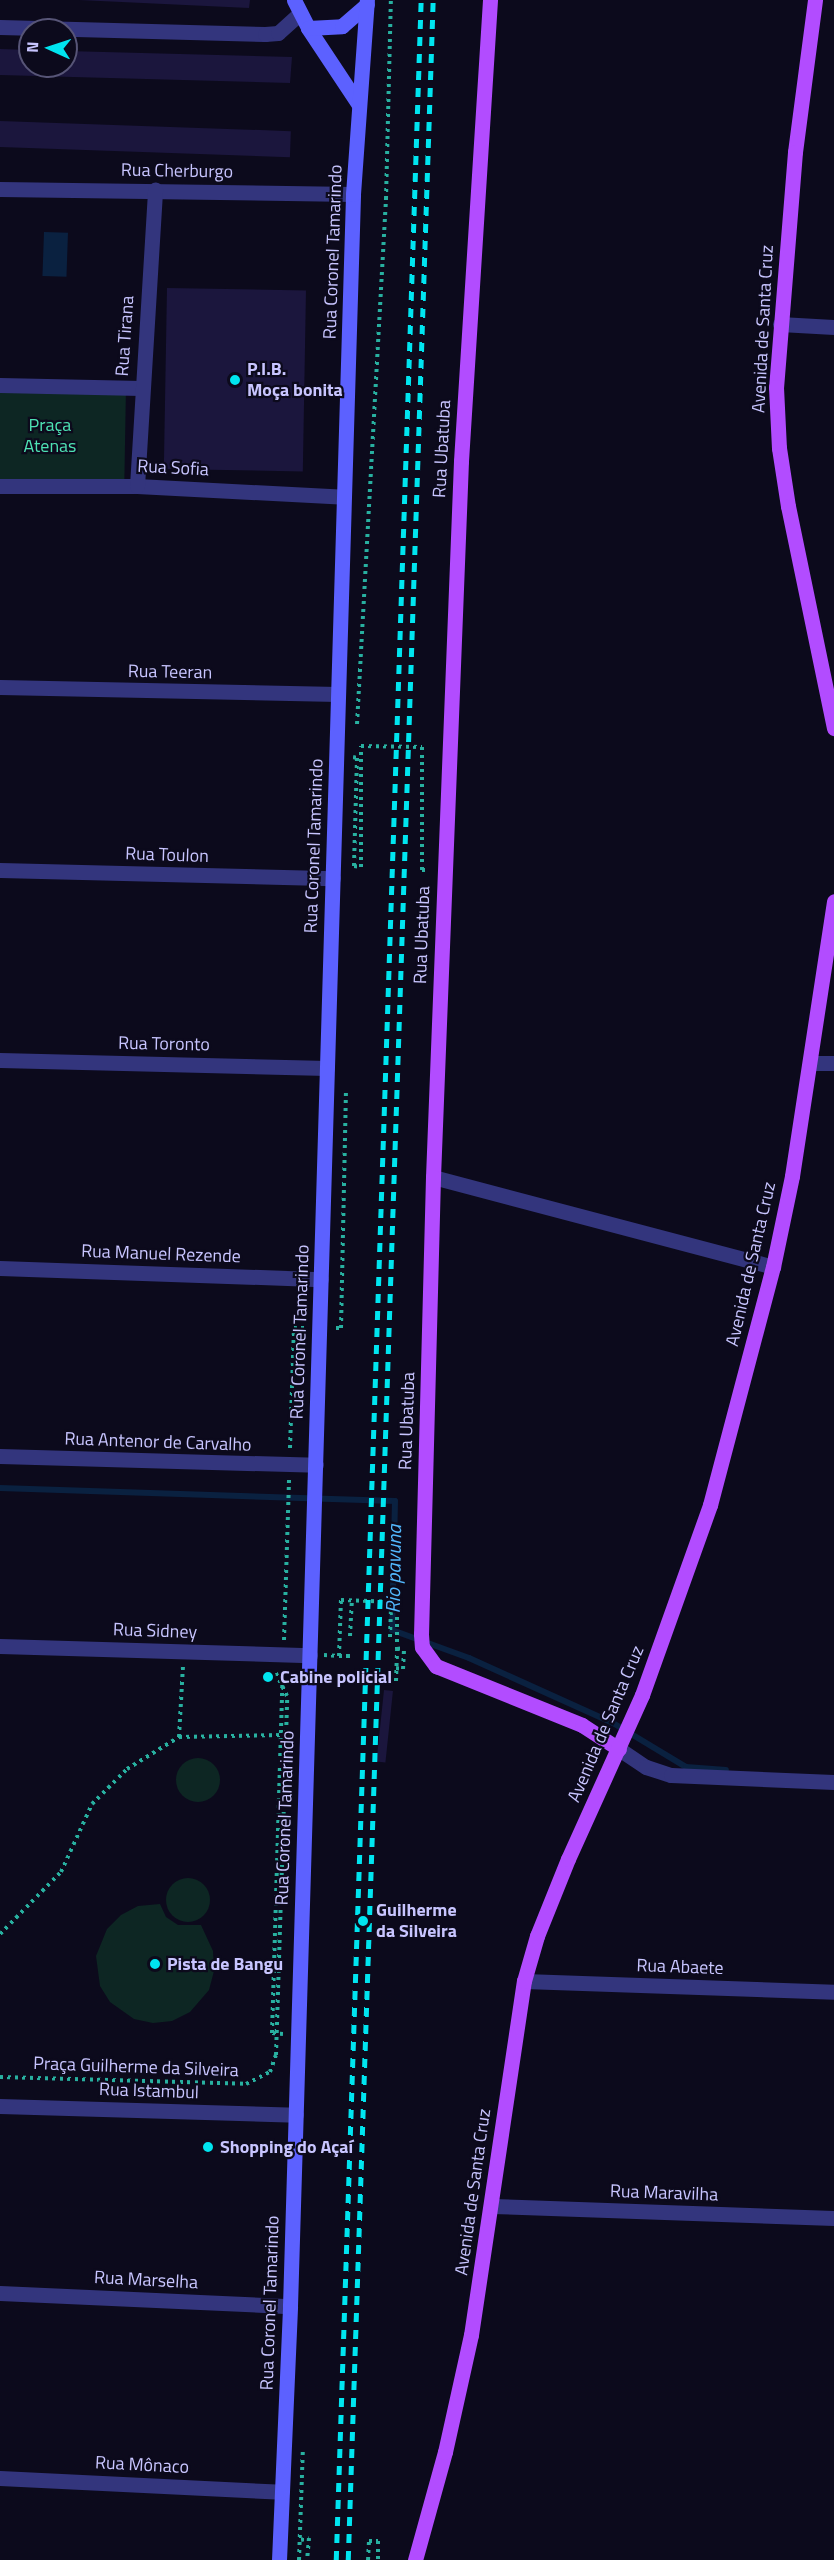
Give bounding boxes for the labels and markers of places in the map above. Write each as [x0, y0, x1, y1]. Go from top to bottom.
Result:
place label: P.I.B. Moça bonita [247, 359, 343, 401]
marker: P.I.B. Moça bonita [228, 373, 242, 387]
place label: Cabine policial [280, 1666, 392, 1688]
marker: Cabine policial [261, 1670, 275, 1684]
place label: Guilherme da Silveira [376, 1900, 457, 1942]
marker: Guilherme da Silveira [354, 1912, 372, 1930]
place label: Pista de Bangu [167, 1953, 283, 1975]
marker: Pista de Bangu [148, 1957, 162, 1971]
place label: Shopping do Açaí [220, 2136, 353, 2158]
marker: Shopping do Açaí [201, 2140, 215, 2154]

